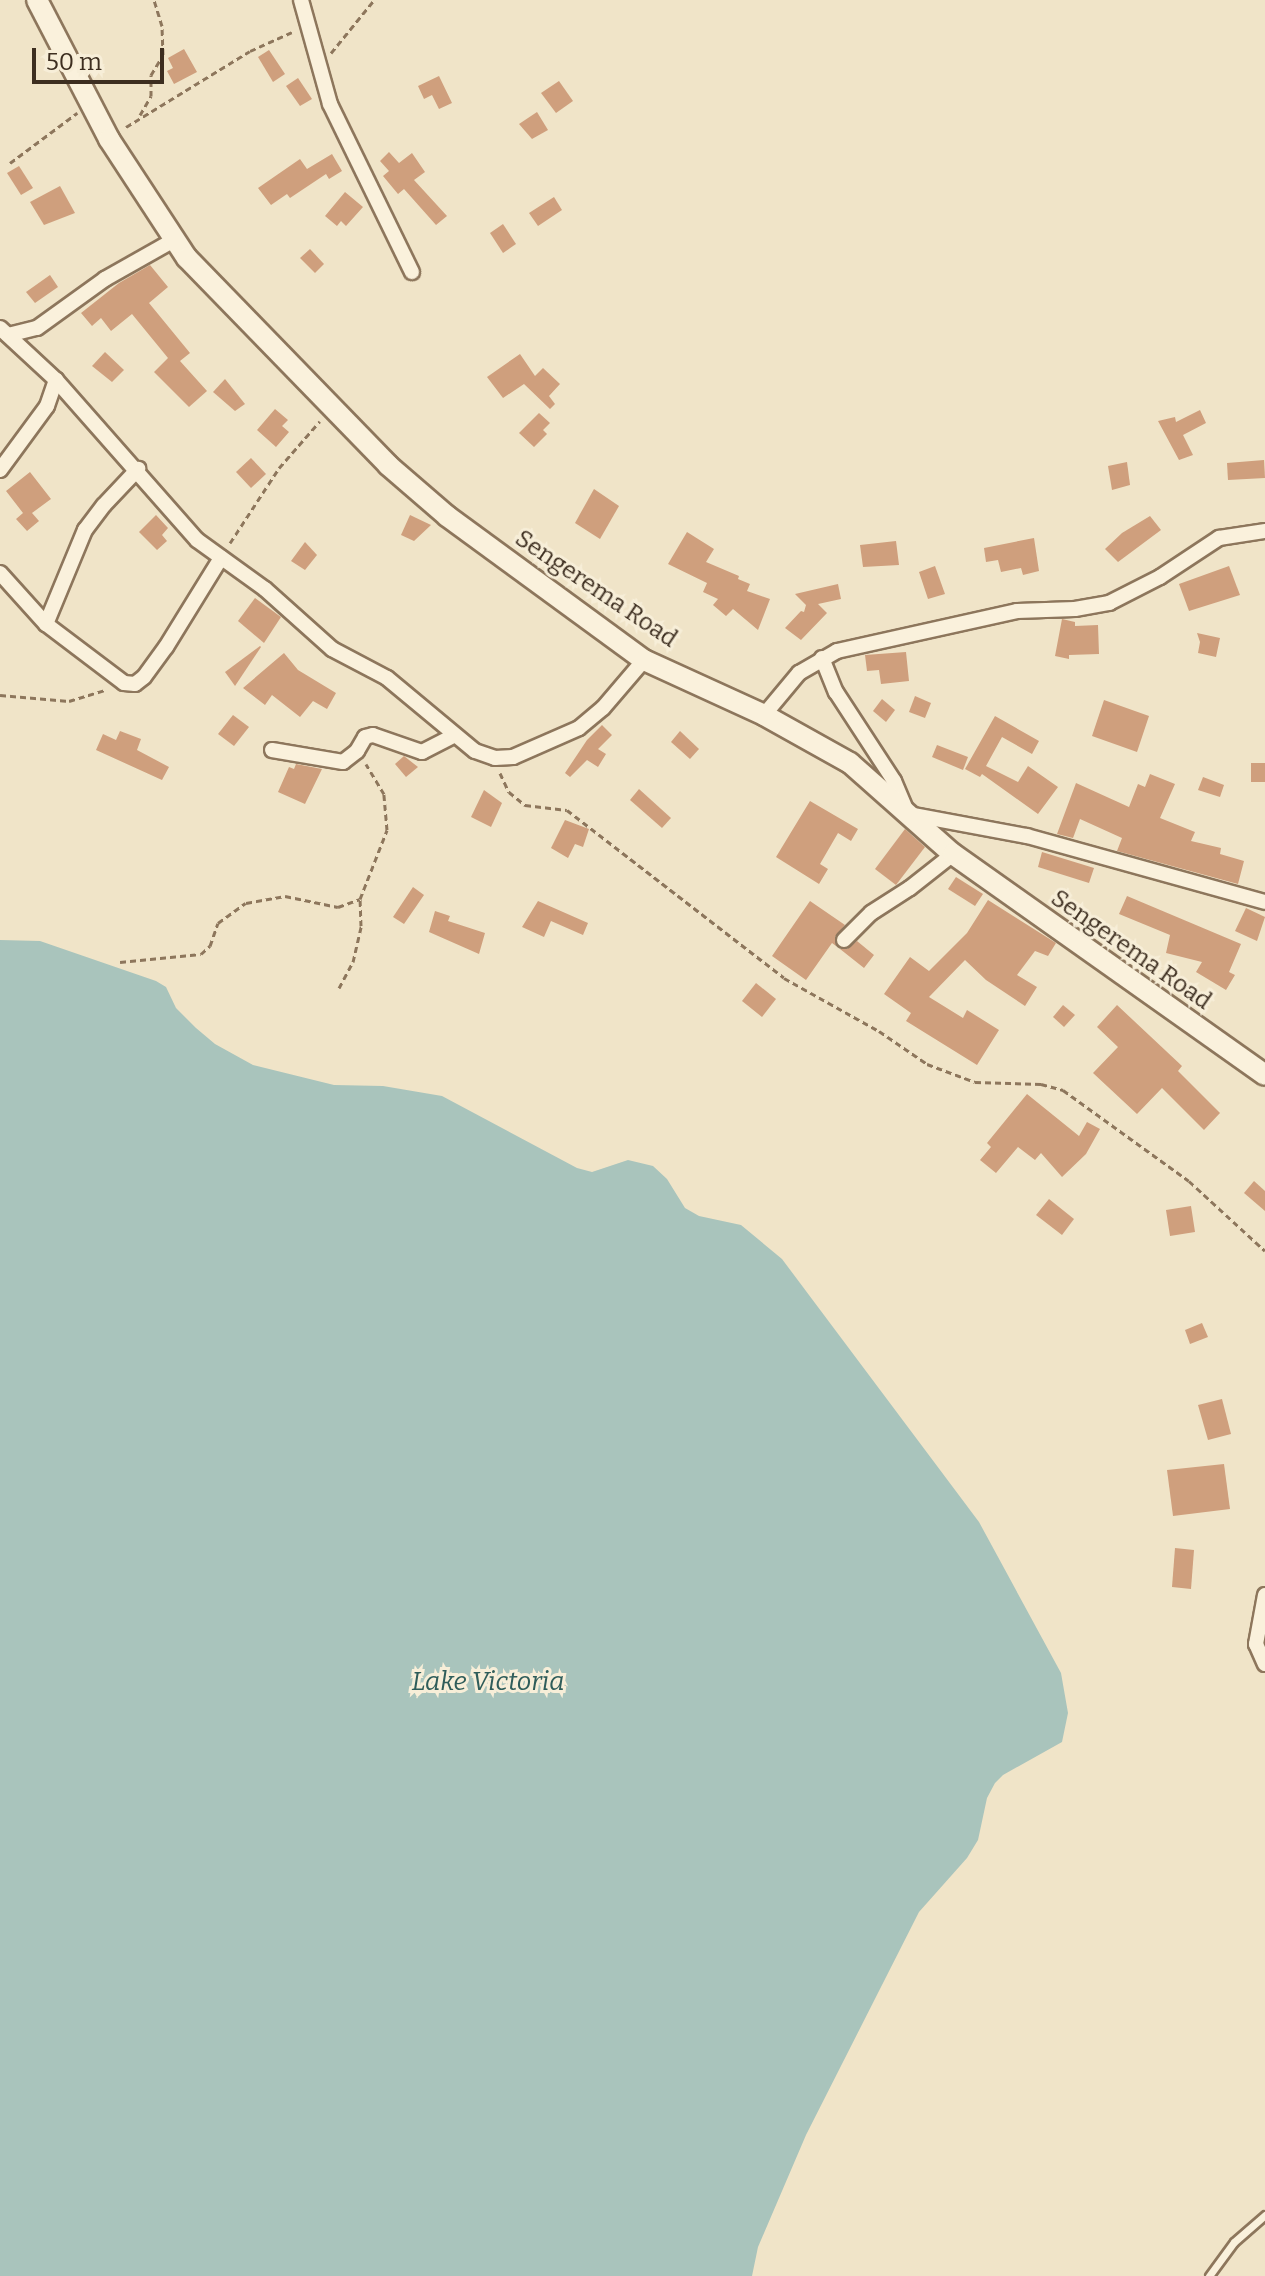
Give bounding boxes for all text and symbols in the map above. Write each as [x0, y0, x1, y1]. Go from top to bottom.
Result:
scale bar [36, 32, 168, 82]
text: 50 m [46, 48, 102, 76]
street label: Sengerema Road [510, 524, 682, 654]
street label: Sengerema Road [1045, 884, 1217, 1016]
water label: Lake Victoria [412, 1666, 564, 1698]

